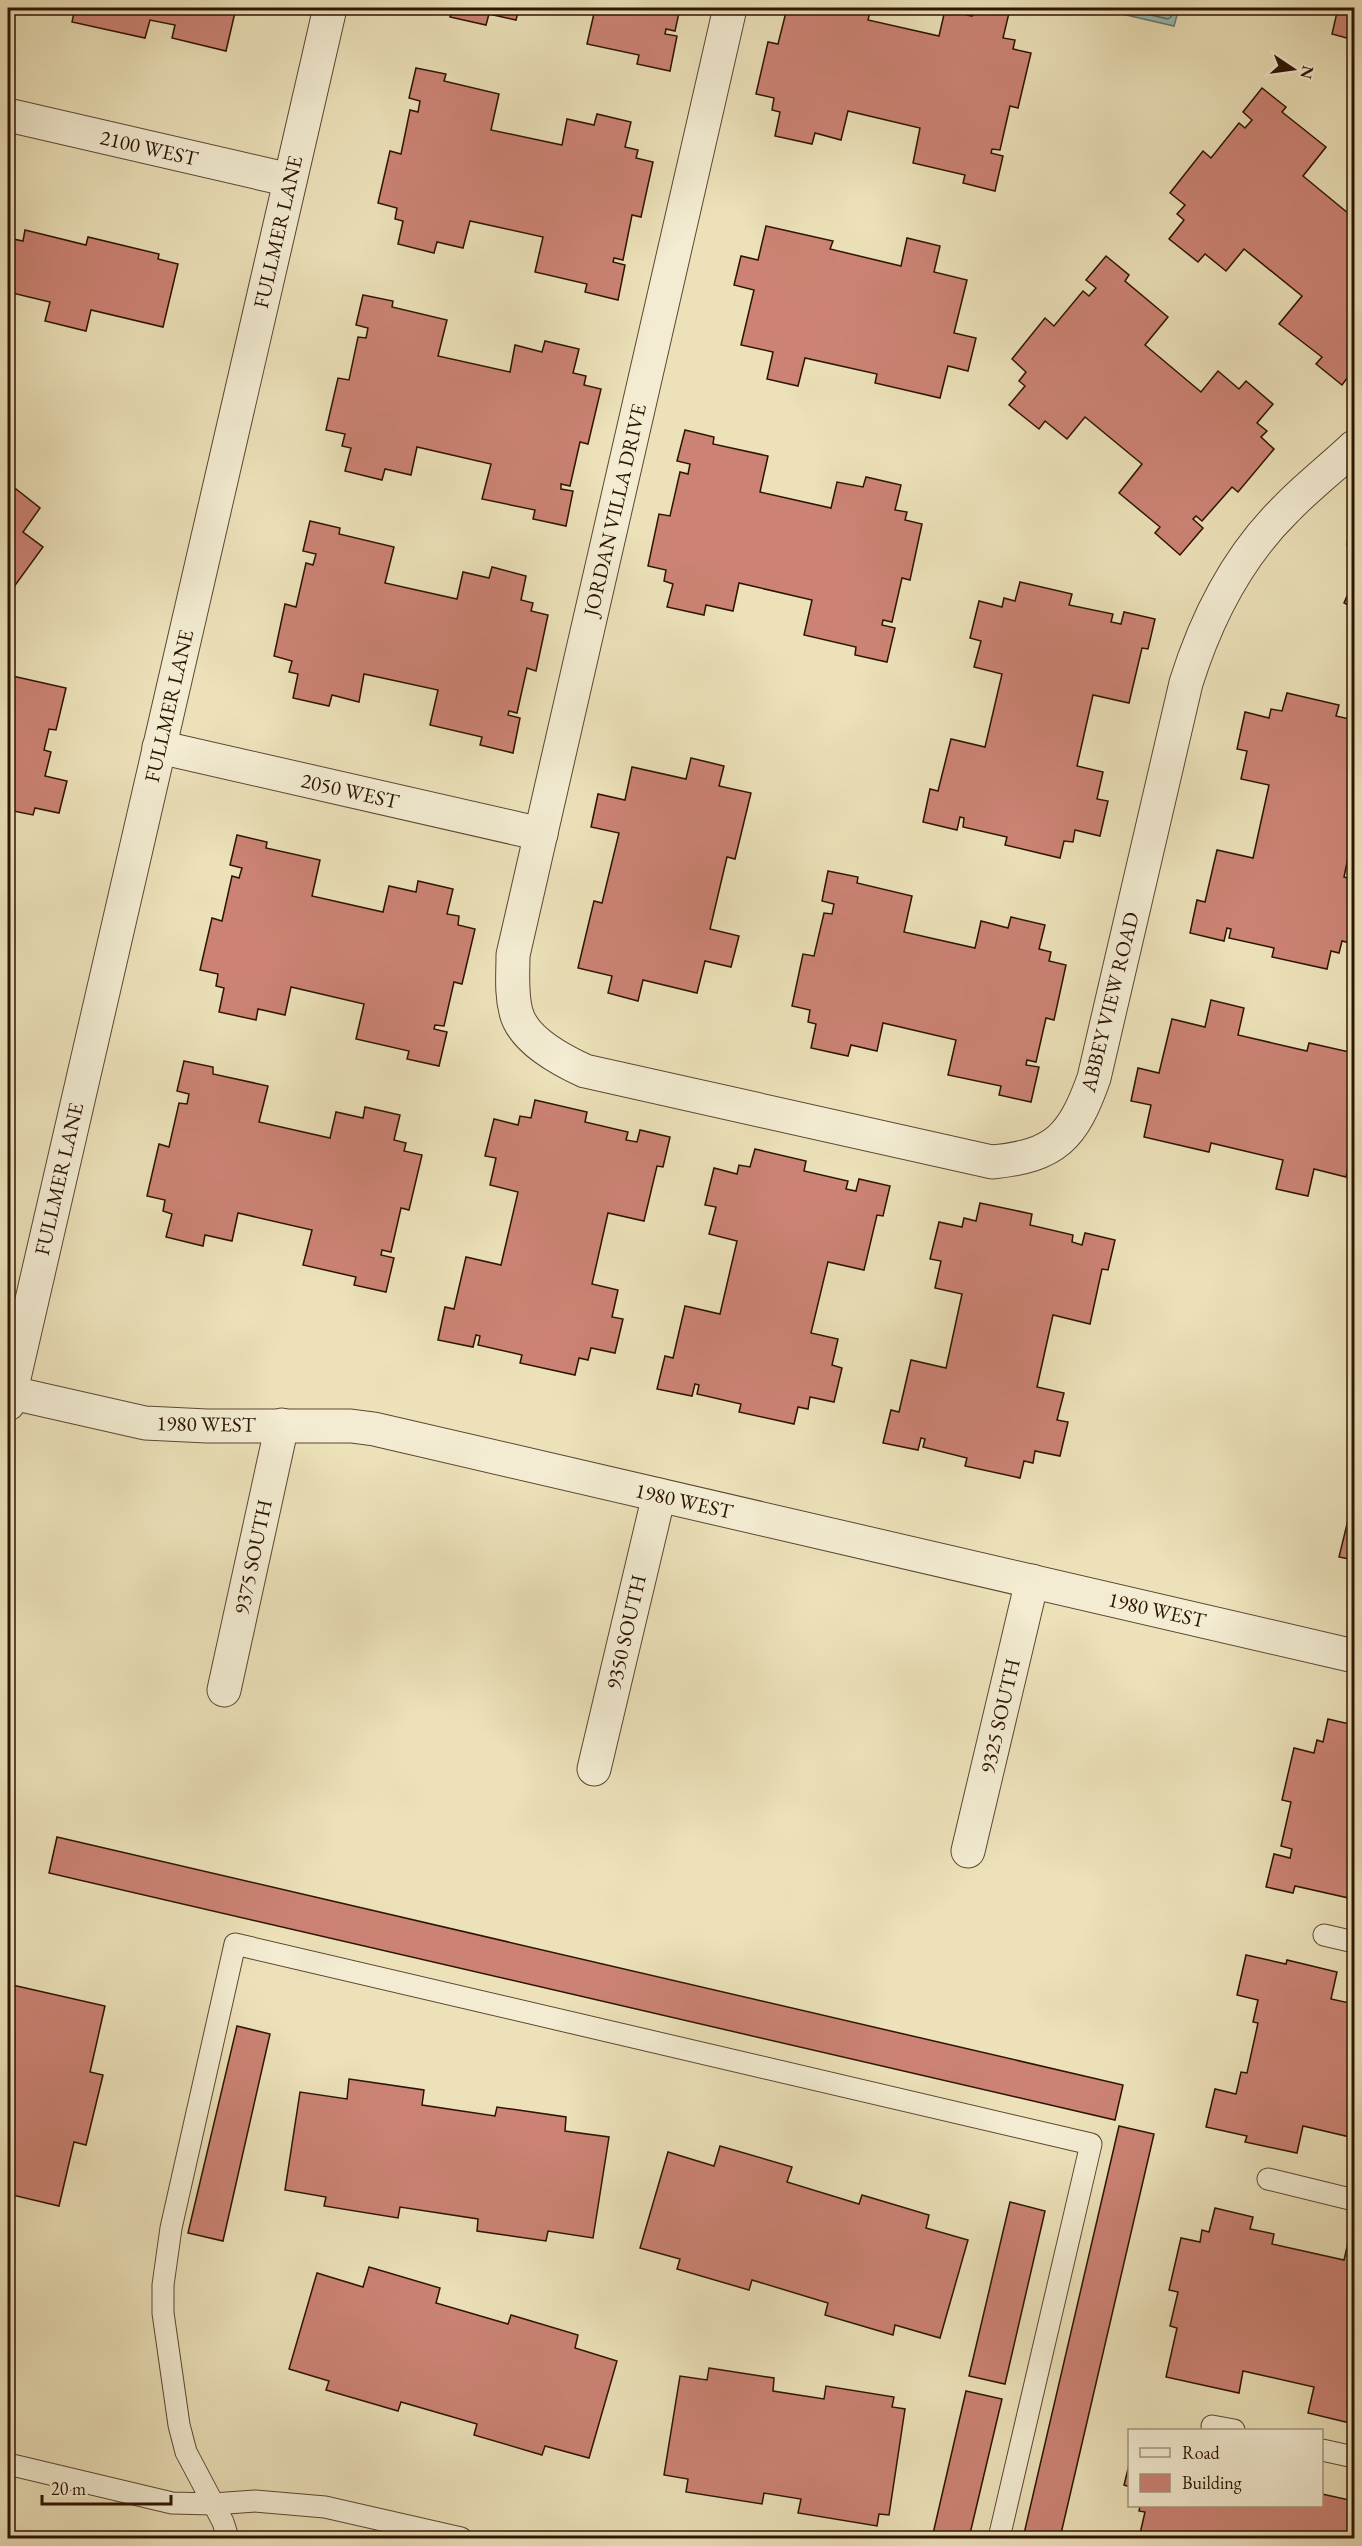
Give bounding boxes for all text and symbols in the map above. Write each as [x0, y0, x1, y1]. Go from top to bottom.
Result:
north arrow [1263, 39, 1323, 99]
text: N [1295, 64, 1319, 81]
street label: 2100 WEST [98, 123, 201, 172]
street label: FULLMER LANE [247, 153, 308, 311]
street label: JORDAN VILLA DRIVE [576, 401, 652, 621]
street label: FULLMER LANE [138, 627, 199, 785]
street label: 2050 WEST [299, 766, 402, 815]
street label: ABBEY VIEW ROAD [1074, 909, 1145, 1096]
street label: FULLMER LANE [28, 1100, 89, 1258]
street label: 1980 WEST [156, 1409, 257, 1438]
street label: 1980 WEST [633, 1476, 736, 1525]
street label: 9375 SOUTH [227, 1497, 278, 1617]
street label: 9350 SOUTH [599, 1572, 652, 1692]
street label: 1980 WEST [1106, 1585, 1209, 1634]
street label: 9325 SOUTH [973, 1656, 1026, 1776]
legend [1128, 2429, 1323, 2507]
text: Road [1182, 2441, 1221, 2464]
scale bar [42, 2468, 171, 2506]
text: Building [1182, 2471, 1242, 2494]
text: 20 m [51, 2477, 86, 2500]

